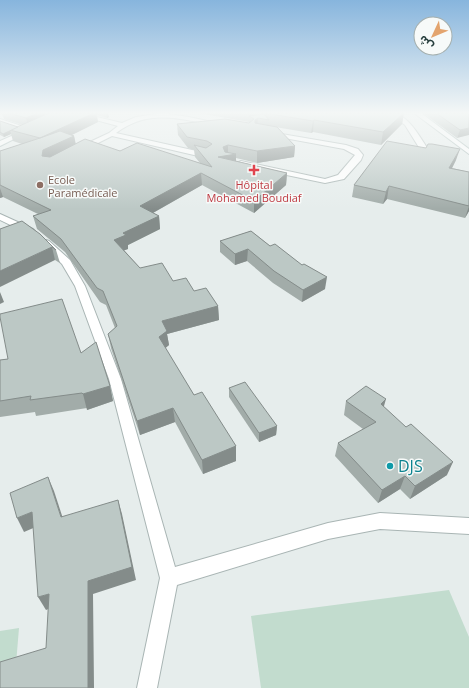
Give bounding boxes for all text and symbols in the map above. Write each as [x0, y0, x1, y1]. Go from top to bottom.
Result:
north arrow [413, 16, 453, 56]
text: ش [415, 33, 436, 54]
marker: Hôpital Mohamed Boudiaf [248, 164, 260, 176]
place label: Ecole Paramédicale [48, 172, 118, 200]
place label: Hôpital Mohamed Boudiaf [206, 177, 303, 205]
marker: Ecole Paramédicale [35, 180, 45, 190]
place label: DJS [398, 455, 423, 477]
marker: DJS [385, 461, 395, 471]

